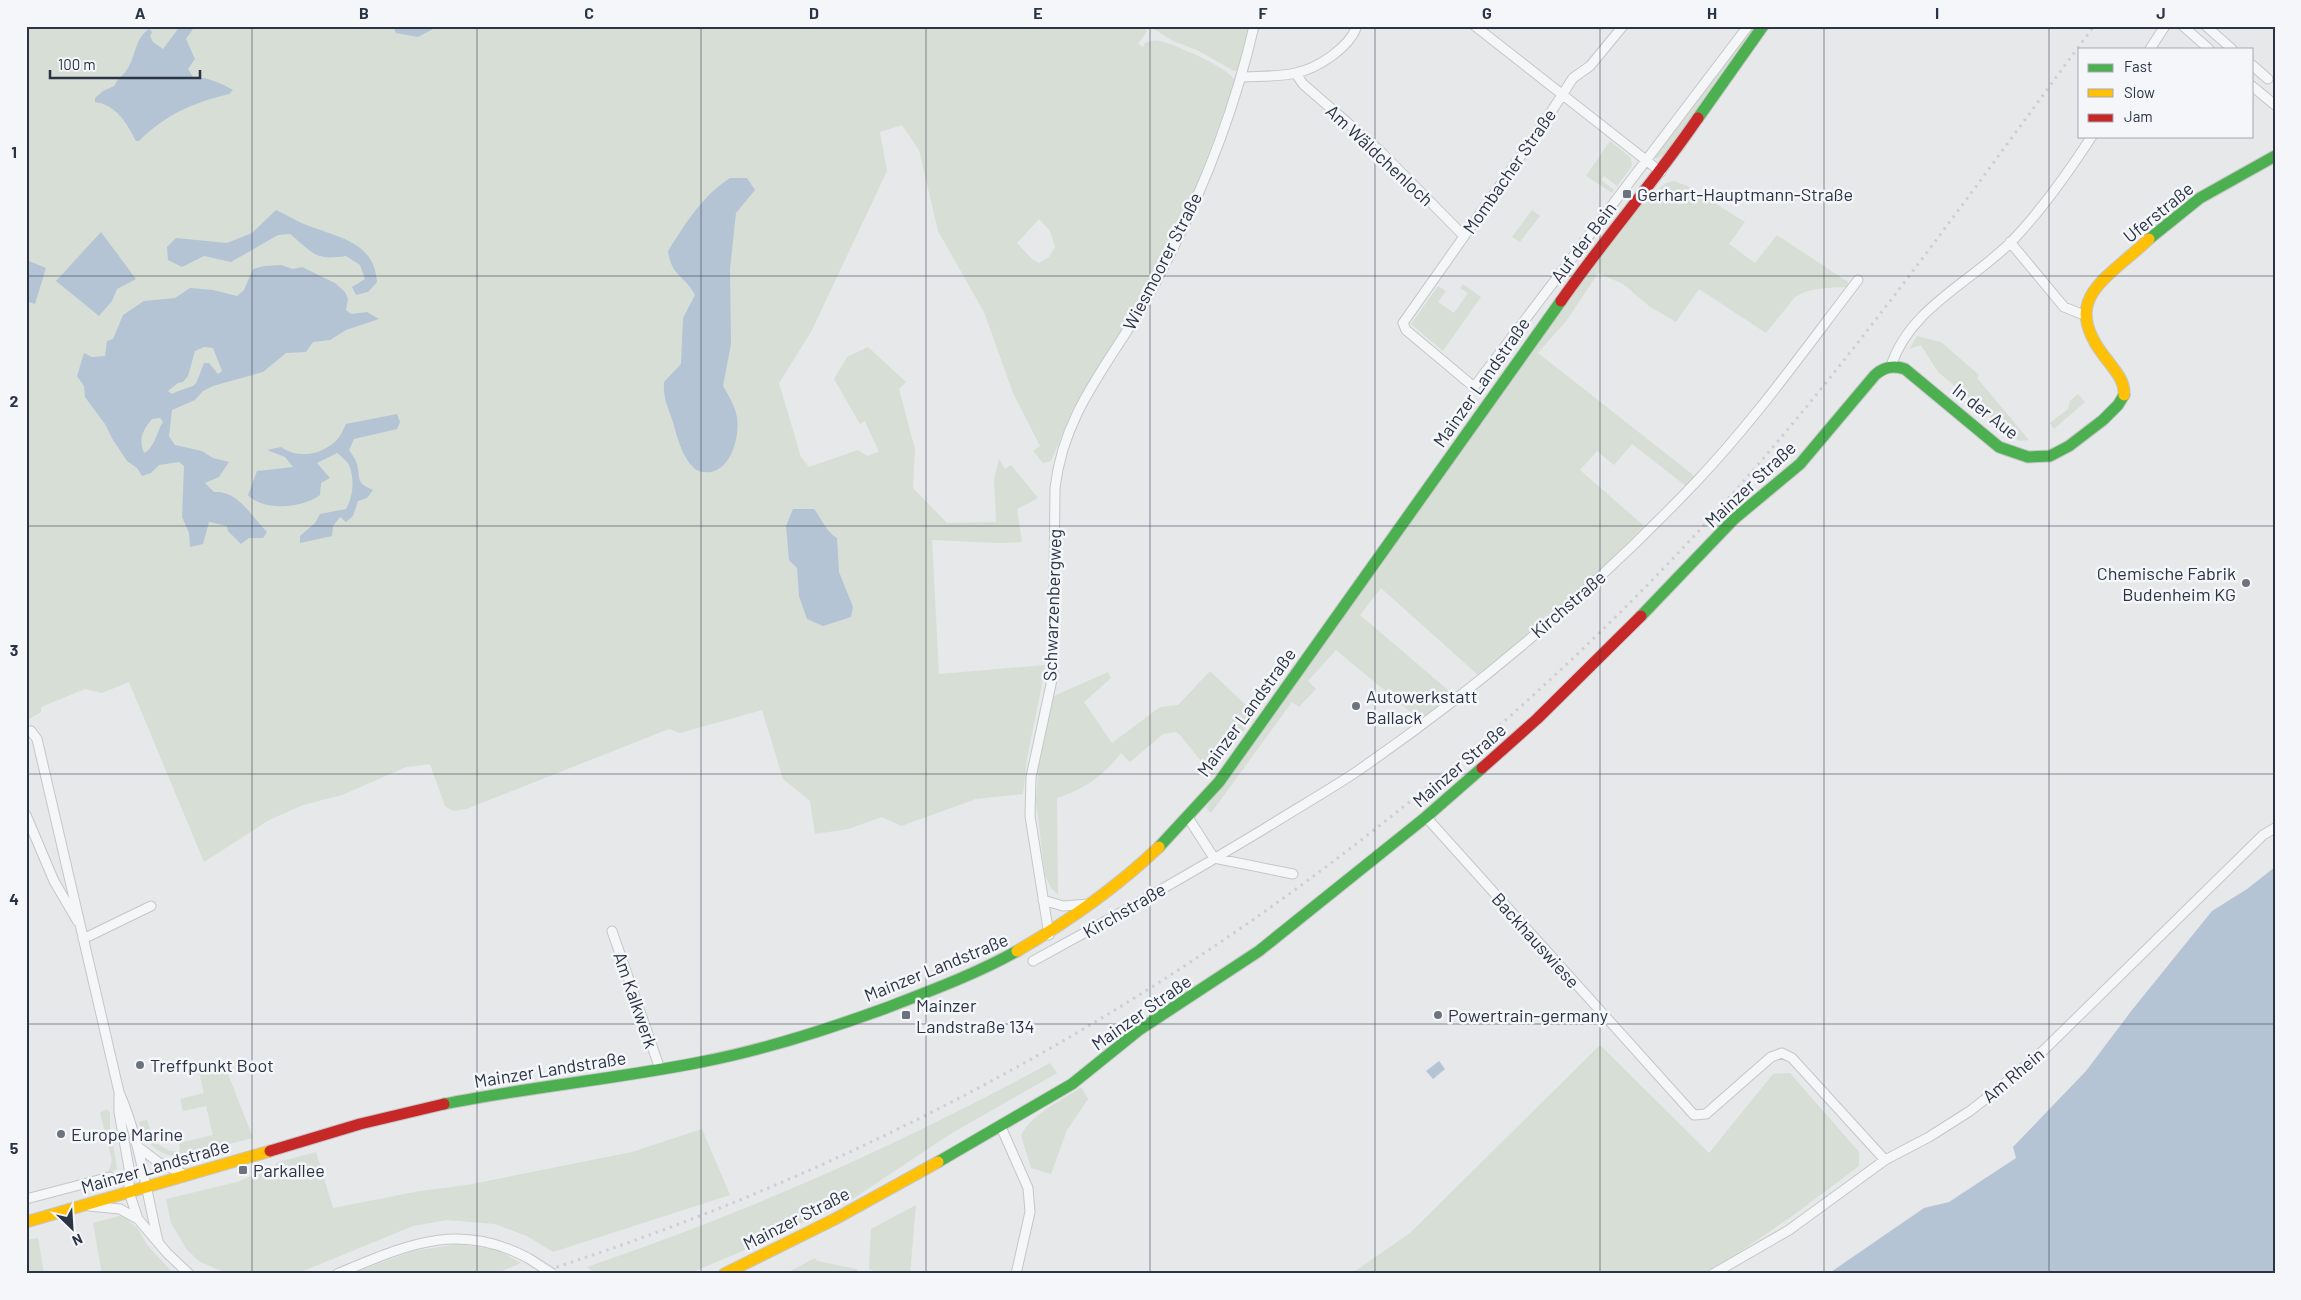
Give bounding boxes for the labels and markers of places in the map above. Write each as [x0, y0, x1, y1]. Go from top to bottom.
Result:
place label: Gerhart-Hauptmann-Straße [1637, 183, 1853, 205]
marker: Gerhart-Hauptmann-Straße [1621, 188, 1633, 200]
place label: Chemische Fabrik Budenheim KG [2097, 562, 2236, 605]
marker: Chemische Fabrik Budenheim KG [2240, 577, 2252, 589]
place label: Autowerkstatt Ballack [1366, 685, 1478, 728]
marker: Autowerkstatt Ballack [1350, 700, 1362, 712]
place label: Mainzer Landstraße 134 [916, 994, 1034, 1037]
place label: Powertrain-germany [1448, 1004, 1608, 1026]
marker: Mainzer Landstraße 134 [900, 1009, 912, 1021]
marker: Powertrain-germany [1432, 1009, 1444, 1021]
place label: Treffpunkt Boot [150, 1054, 274, 1076]
marker: Treffpunkt Boot [134, 1059, 146, 1071]
place label: Europe Marine [71, 1123, 183, 1145]
marker: Europe Marine [55, 1128, 67, 1140]
place label: Parkallee [253, 1159, 325, 1181]
marker: Parkallee [237, 1164, 249, 1176]

